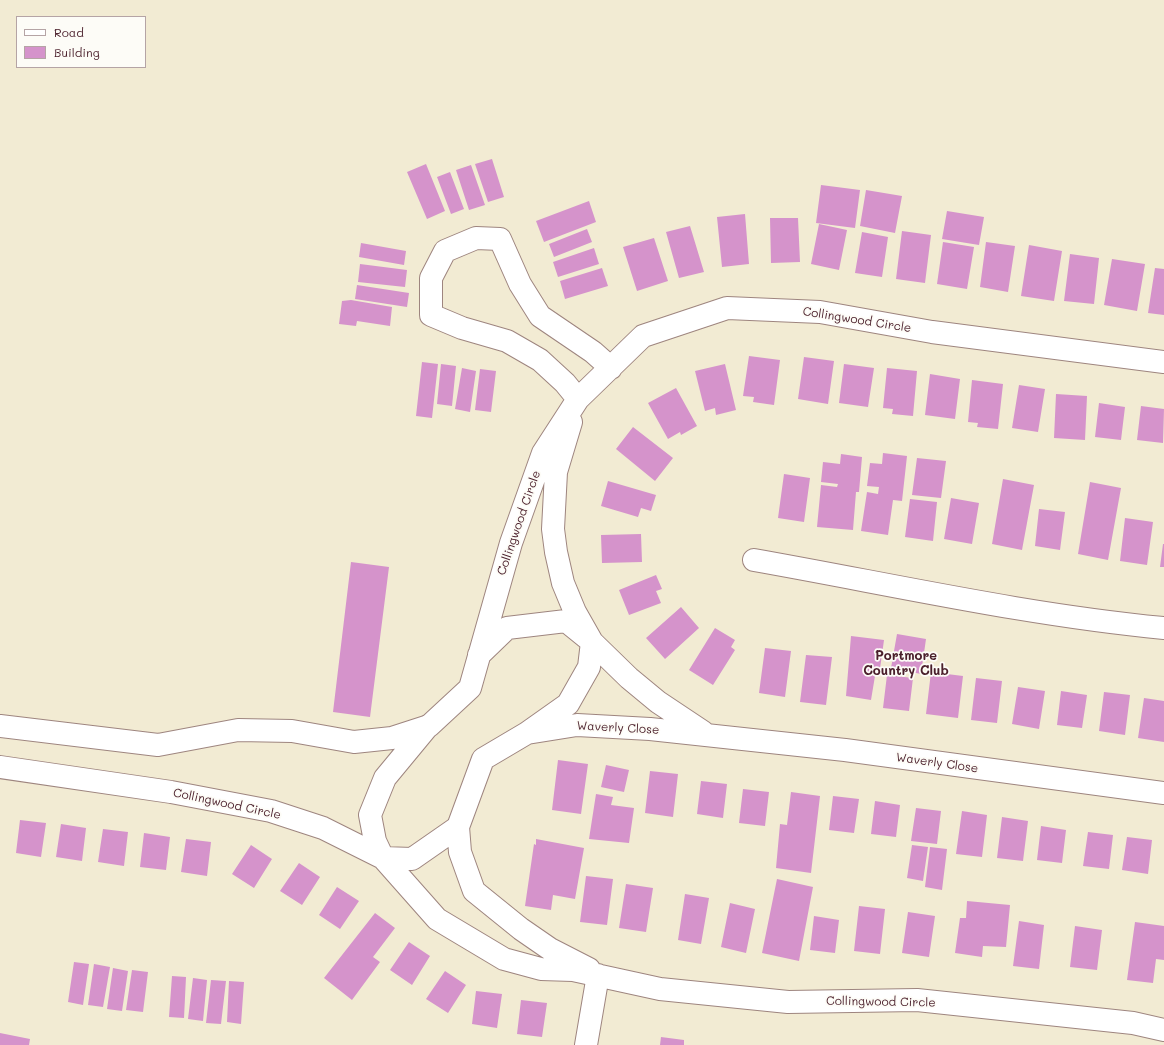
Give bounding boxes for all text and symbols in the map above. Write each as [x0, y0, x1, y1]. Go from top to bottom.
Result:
legend [16, 16, 146, 68]
text: Road [54, 24, 84, 40]
text: Building [54, 44, 100, 60]
street label: Collingwood Circle [802, 304, 912, 336]
street label: Collingwood Circle [494, 469, 544, 577]
district label: Portmore Country Club [863, 648, 949, 679]
street label: Waverly Close [576, 719, 660, 737]
street label: Waverly Close [895, 750, 979, 776]
street label: Collingwood Circle [172, 786, 282, 822]
street label: Collingwood Circle [826, 994, 936, 1010]

